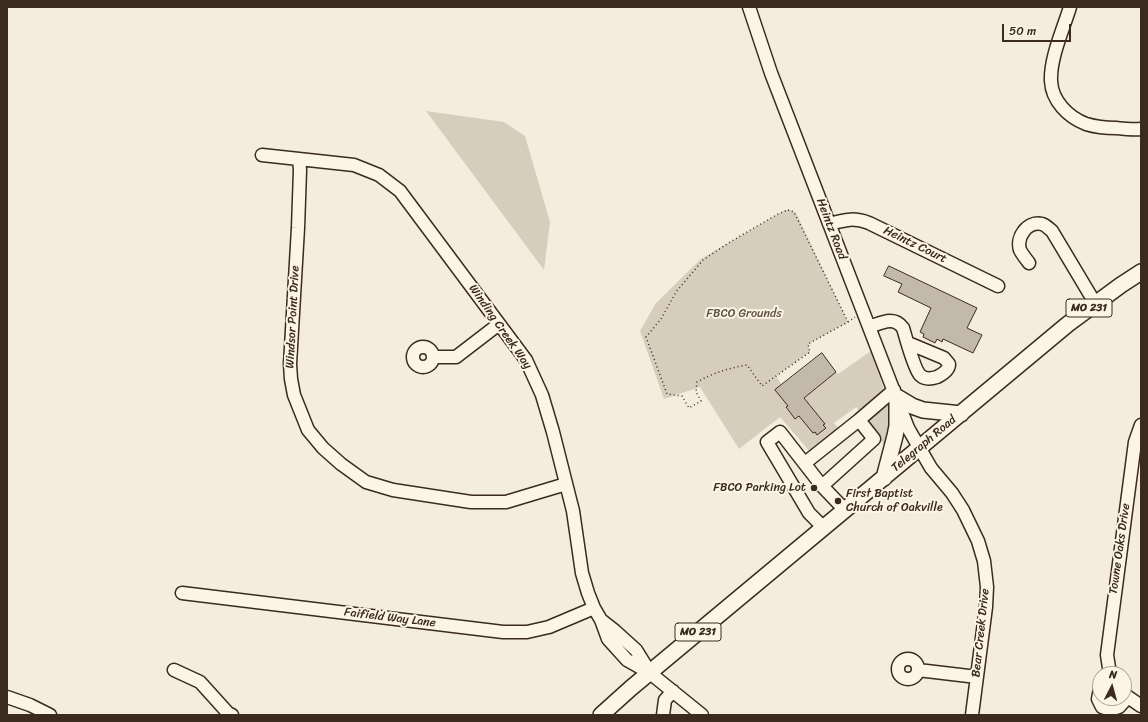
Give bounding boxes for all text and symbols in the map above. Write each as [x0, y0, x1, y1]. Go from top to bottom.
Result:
scale bar [1004, 16, 1073, 42]
text: 50 m [1009, 20, 1036, 42]
street label: Heintz Road [813, 196, 849, 262]
street label: Heintz Court [881, 223, 949, 267]
street label: Windsor Point Drive [283, 265, 303, 369]
street label: Winding Creek Way [465, 282, 535, 372]
road number: MO 231 [1066, 299, 1112, 317]
park label: FBCO Grounds [706, 307, 782, 321]
street label: Telegraph Road [889, 413, 959, 475]
place label: FBCO Parking Lot [713, 481, 806, 495]
marker: FBCO Parking Lot [809, 483, 819, 493]
place label: First Baptist Church of Oakville [846, 487, 943, 515]
marker: First Baptist Church of Oakville [833, 496, 843, 506]
street label: Towne Oaks Drive [1106, 503, 1134, 595]
street label: Bear Creek Drive [969, 588, 993, 678]
street label: Faifield Way Lane [343, 605, 437, 631]
road number: MO 231 [675, 623, 721, 641]
text: N [1108, 665, 1118, 684]
north arrow [1092, 666, 1132, 706]

